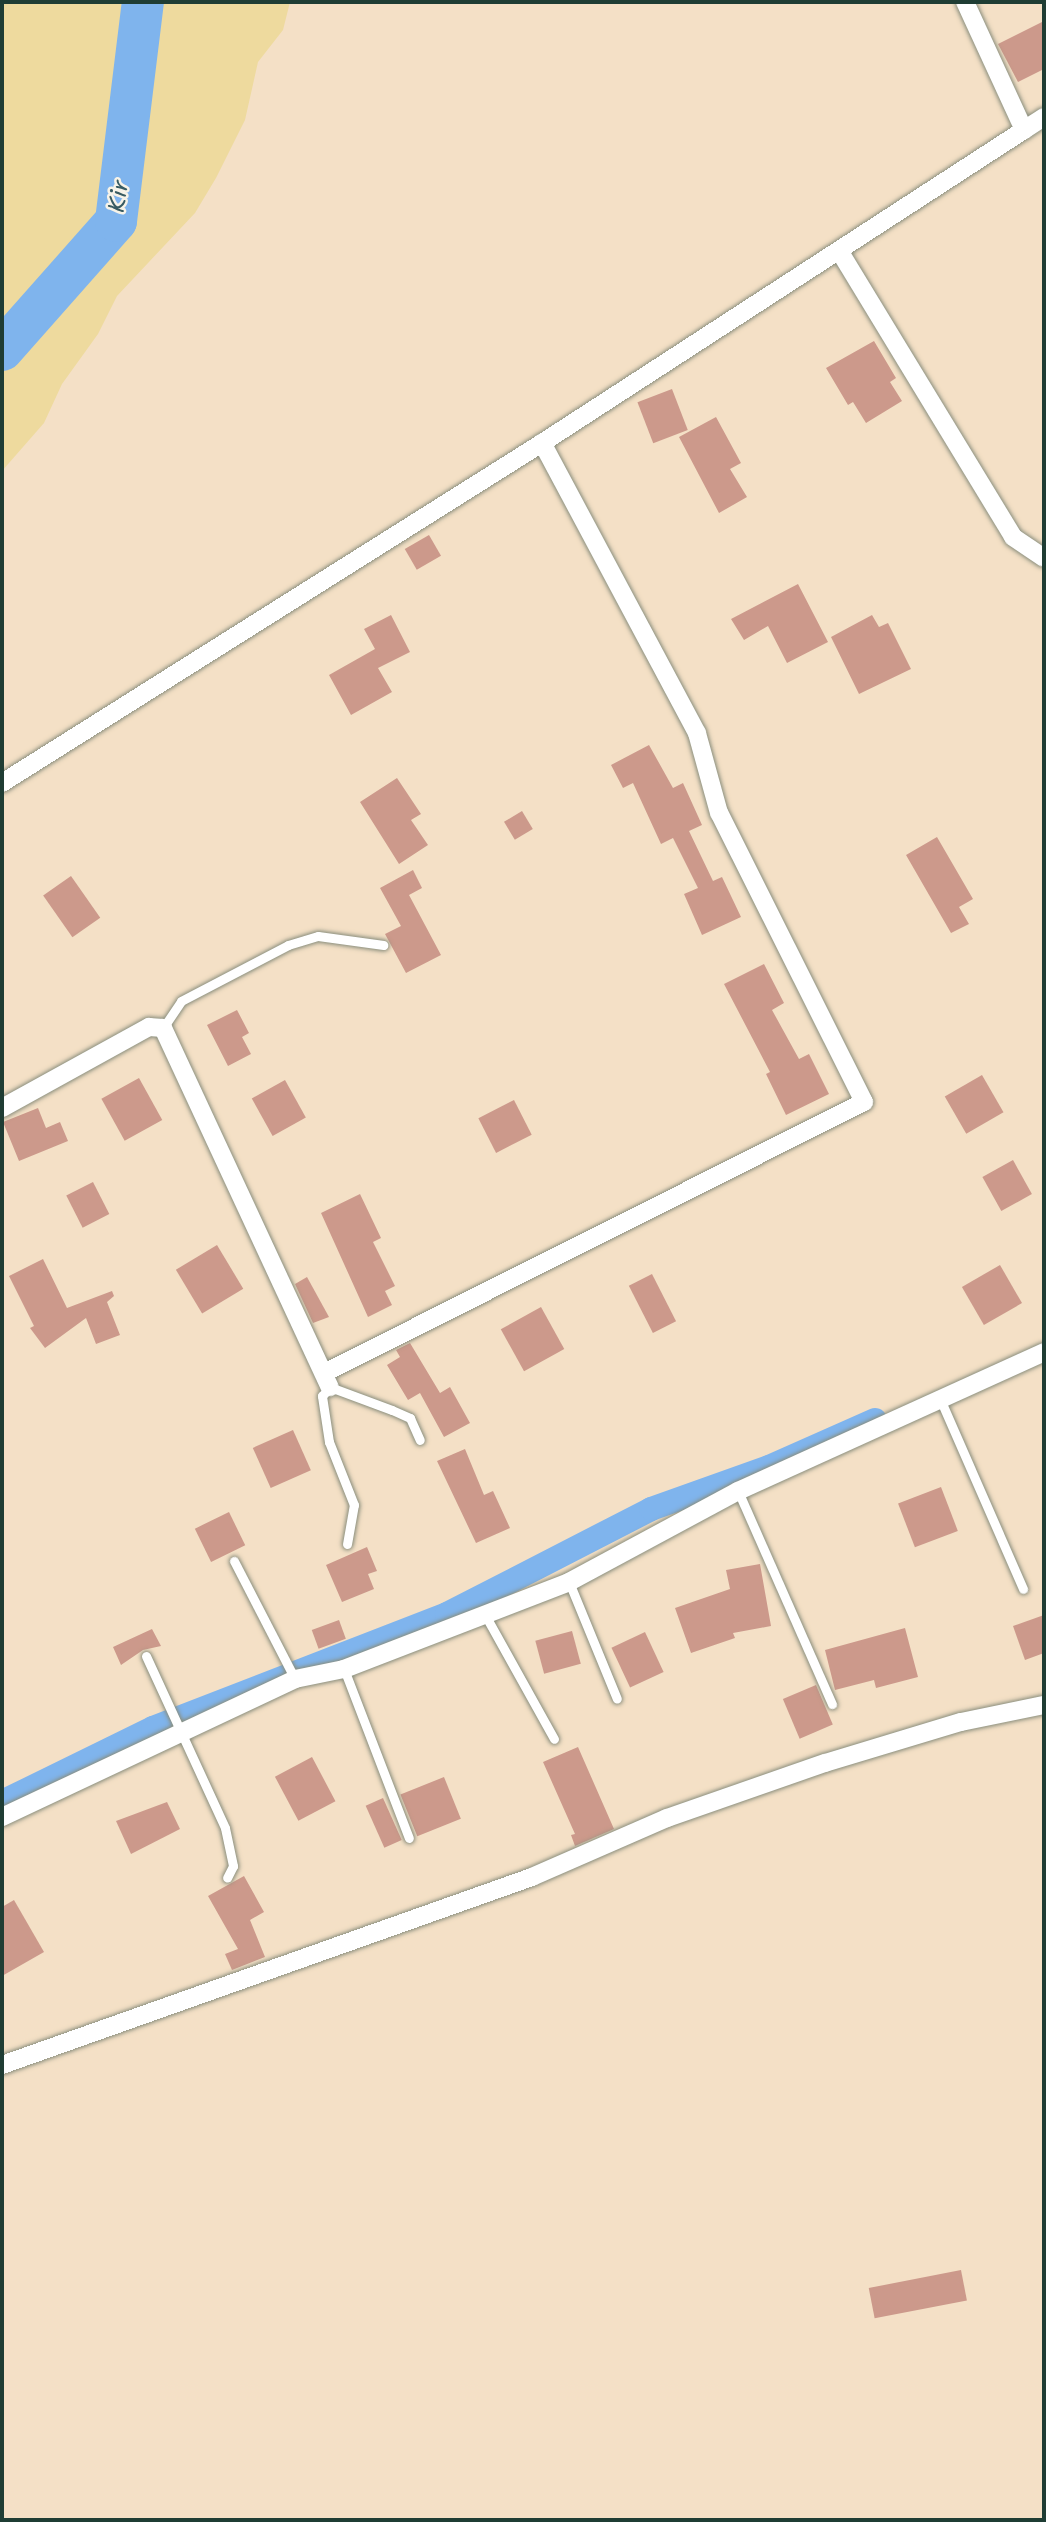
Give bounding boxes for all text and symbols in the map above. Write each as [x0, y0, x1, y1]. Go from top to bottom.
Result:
water label: Kir [102, 178, 134, 214]

